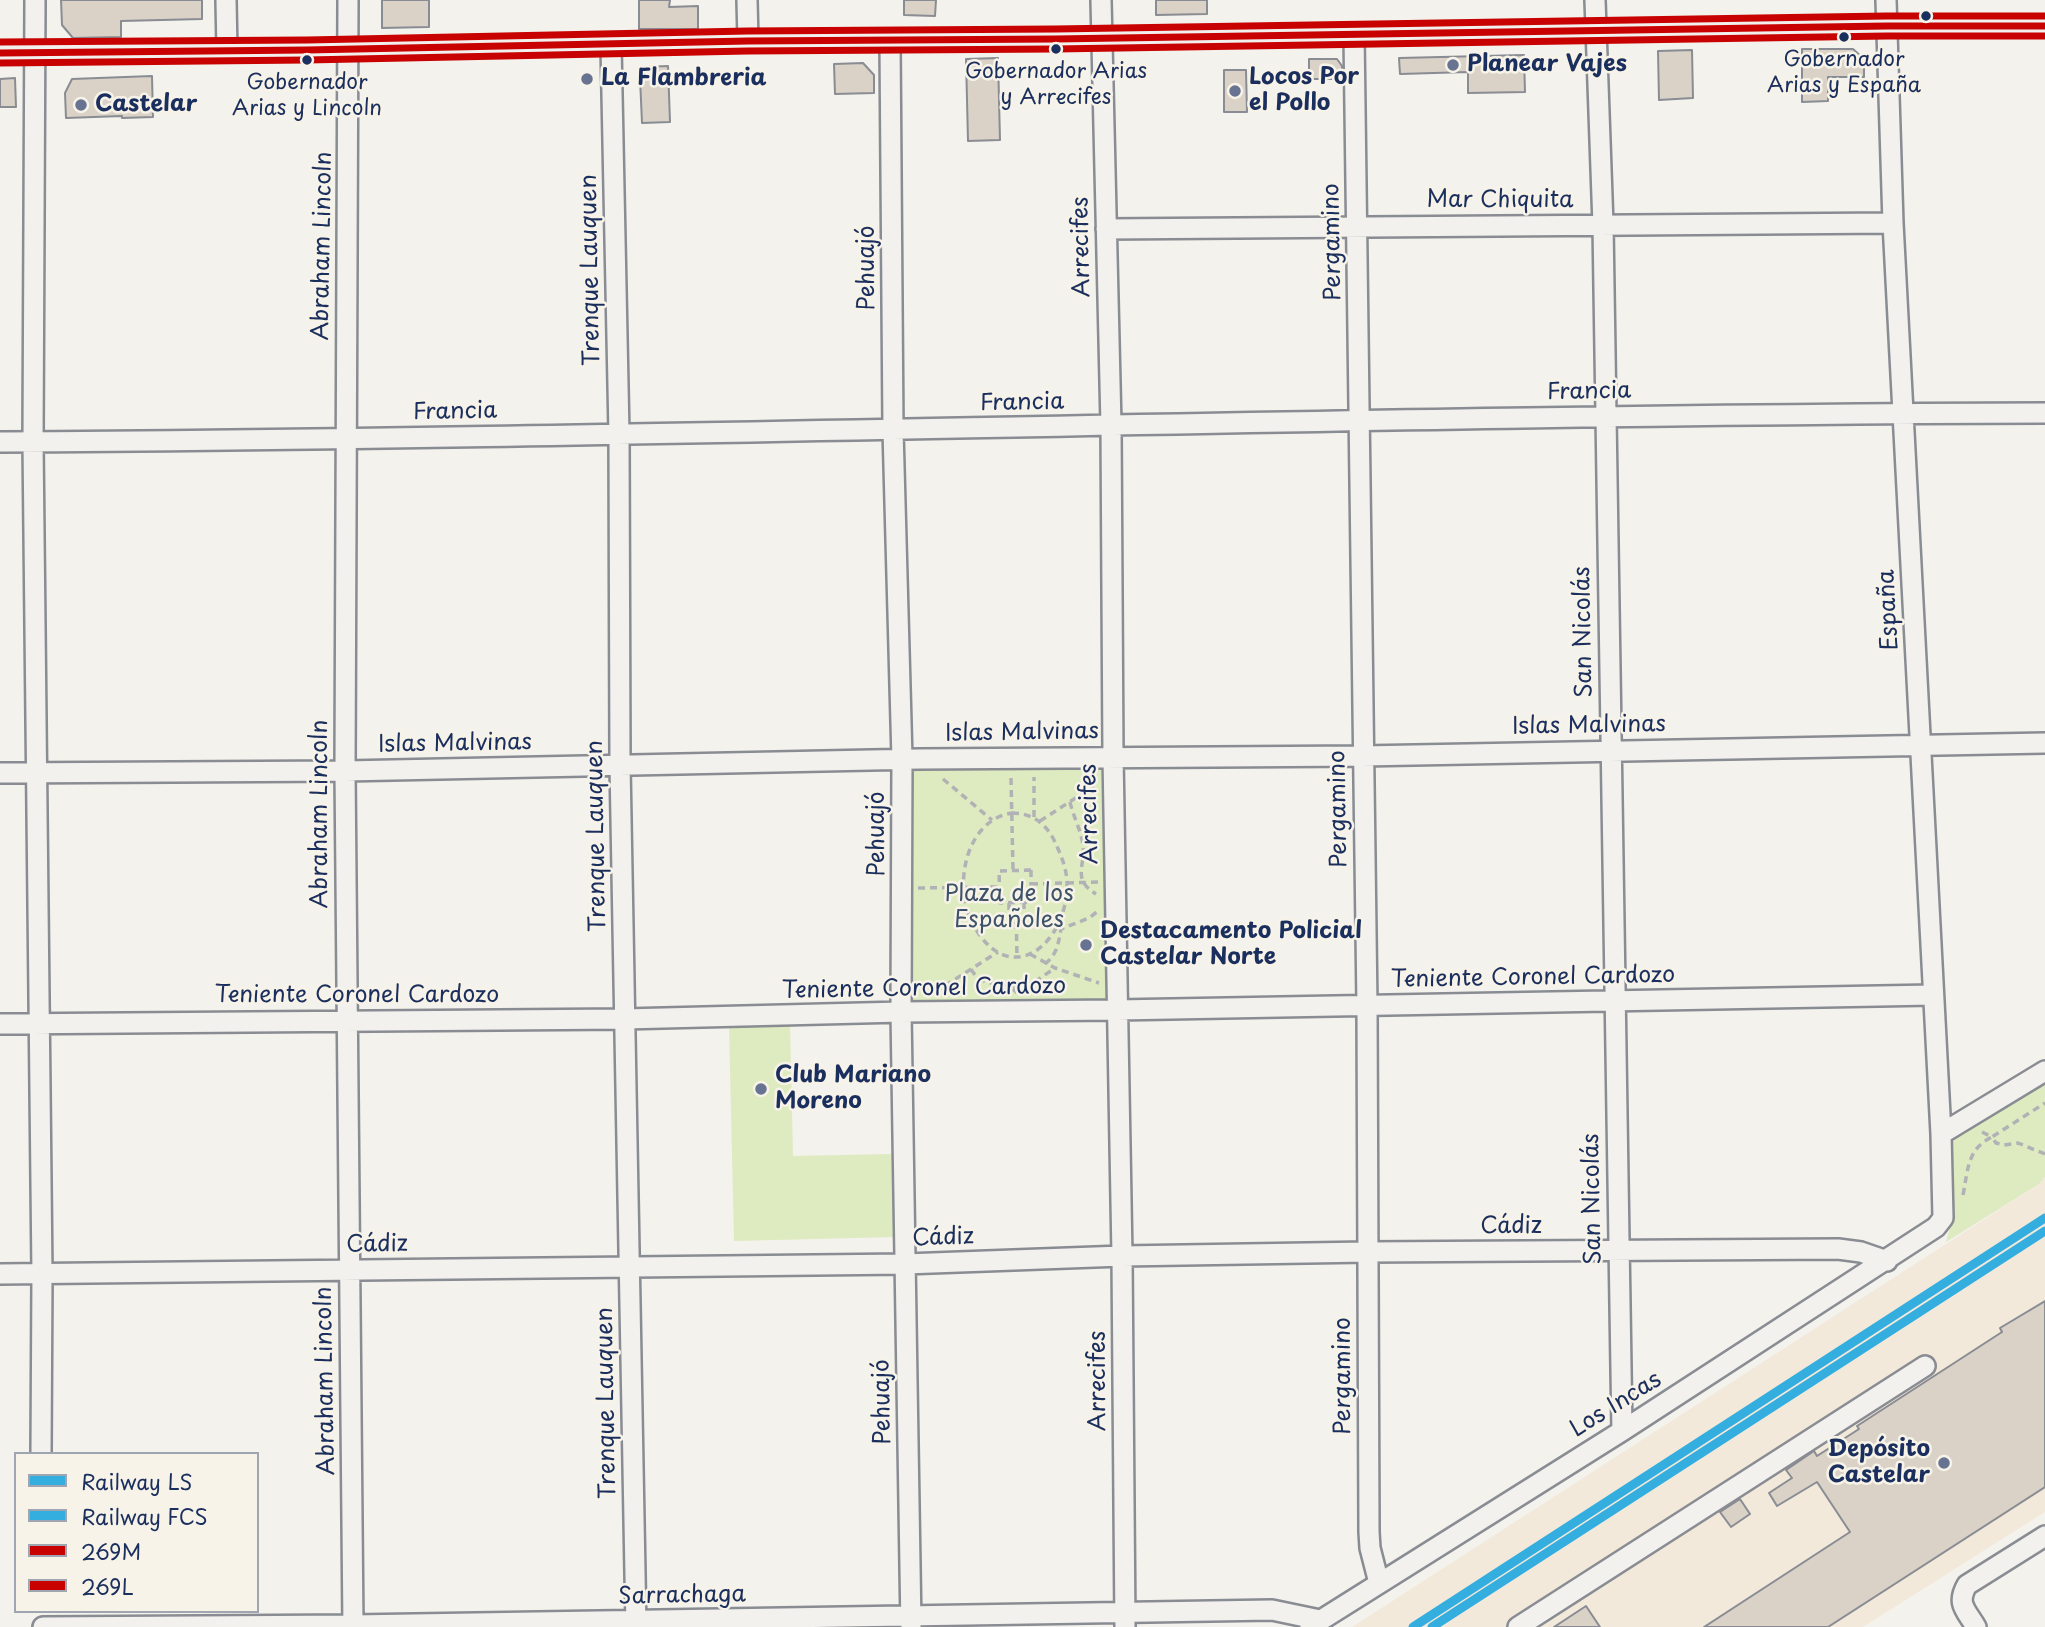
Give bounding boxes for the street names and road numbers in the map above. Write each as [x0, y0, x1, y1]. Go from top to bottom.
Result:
street label: Abraham Lincoln [308, 151, 338, 341]
street label: Trenque Lauquen [576, 174, 606, 366]
street label: Pergamino [1318, 183, 1348, 301]
street label: Mar Chiquita [1426, 187, 1574, 215]
street label: Arrecifes [1067, 196, 1097, 298]
street label: Pehuajó [854, 225, 882, 311]
street label: Francia [1547, 377, 1631, 407]
street label: Francia [980, 388, 1064, 418]
street label: Francia [413, 397, 497, 427]
street label: San Nicolás [1569, 566, 1599, 698]
street label: España [1873, 569, 1905, 651]
street label: Islas Malvinas [1512, 711, 1666, 741]
street label: Islas Malvinas [945, 718, 1099, 748]
street label: Abraham Lincoln [307, 720, 335, 908]
street label: Islas Malvinas [378, 729, 532, 759]
street label: Trenque Lauquen [582, 740, 612, 932]
street label: Pergamino [1324, 750, 1354, 868]
street label: Arrecifes [1075, 763, 1105, 865]
street label: Pehuajó [864, 791, 892, 877]
street label: Teniente Coronel Cardozo [1391, 962, 1675, 994]
street label: Teniente Coronel Cardozo [782, 973, 1066, 1005]
street label: Teniente Coronel Cardozo [215, 982, 499, 1010]
street label: San Nicolás [1578, 1133, 1608, 1265]
street label: Cádiz [1480, 1213, 1542, 1241]
street label: Cádiz [912, 1223, 974, 1253]
street label: Cádiz [346, 1231, 408, 1259]
street label: Abraham Lincoln [311, 1286, 341, 1476]
street label: Trenque Lauquen [592, 1307, 622, 1499]
street label: Pergamino [1330, 1317, 1358, 1435]
street label: Arrecifes [1085, 1331, 1113, 1431]
street label: Pehuajó [868, 1359, 898, 1445]
street label: Los Incas [1565, 1366, 1667, 1444]
street label: Sarrachaga [618, 1581, 746, 1611]

